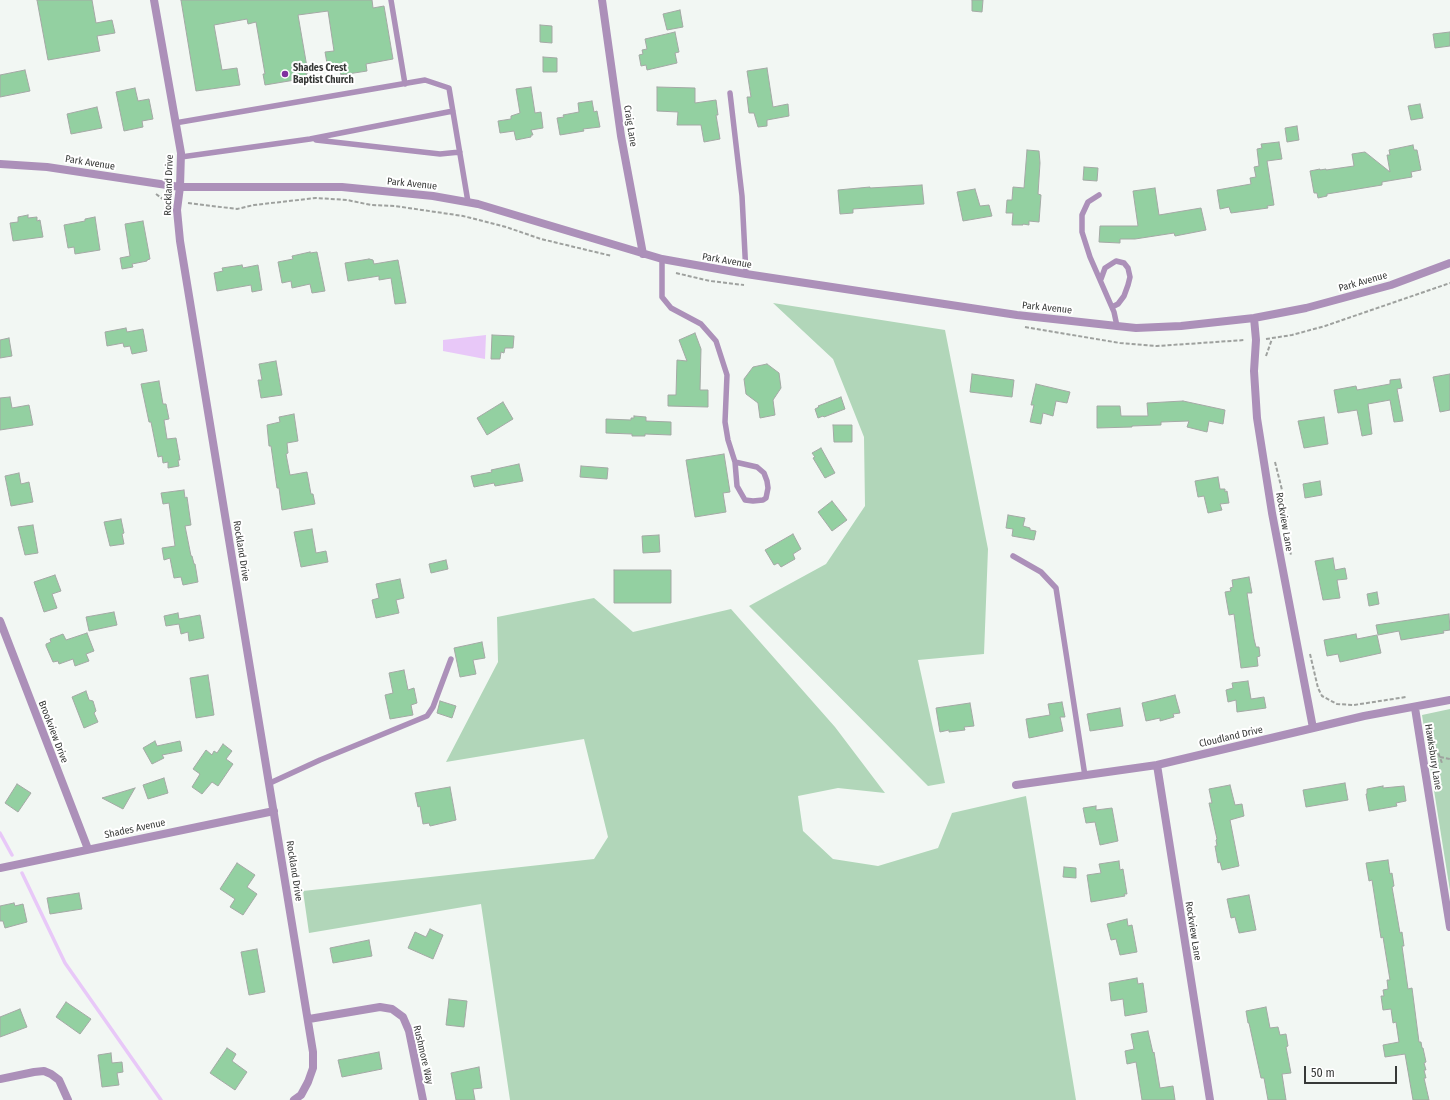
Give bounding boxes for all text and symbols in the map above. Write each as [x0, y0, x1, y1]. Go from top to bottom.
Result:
place label: Shades Crest Baptist Church [293, 62, 354, 86]
marker: Shades Crest Baptist Church [280, 69, 290, 79]
street label: Craig Lane [621, 104, 639, 148]
street label: Park Avenue [64, 153, 116, 173]
street label: Rockland Drive [162, 154, 176, 216]
street label: Park Avenue [386, 175, 438, 193]
street label: Park Avenue [701, 251, 753, 271]
street label: Park Avenue [1337, 269, 1389, 295]
street label: Park Avenue [1021, 299, 1073, 317]
street label: Rockview Lane [1273, 492, 1295, 552]
street label: Rockland Drive [230, 520, 252, 582]
street label: Brookview Drive [36, 699, 70, 765]
street label: Hawksbury Lane [1422, 723, 1444, 791]
street label: Cloudland Drive [1198, 724, 1264, 750]
street label: Shades Avenue [103, 817, 167, 841]
street label: Rockland Drive [283, 840, 305, 902]
street label: Rockview Lane [1182, 901, 1204, 961]
street label: Rushmore Way [410, 1024, 436, 1086]
scale bar [1306, 1058, 1399, 1084]
text: 50 m [1311, 1066, 1335, 1080]

